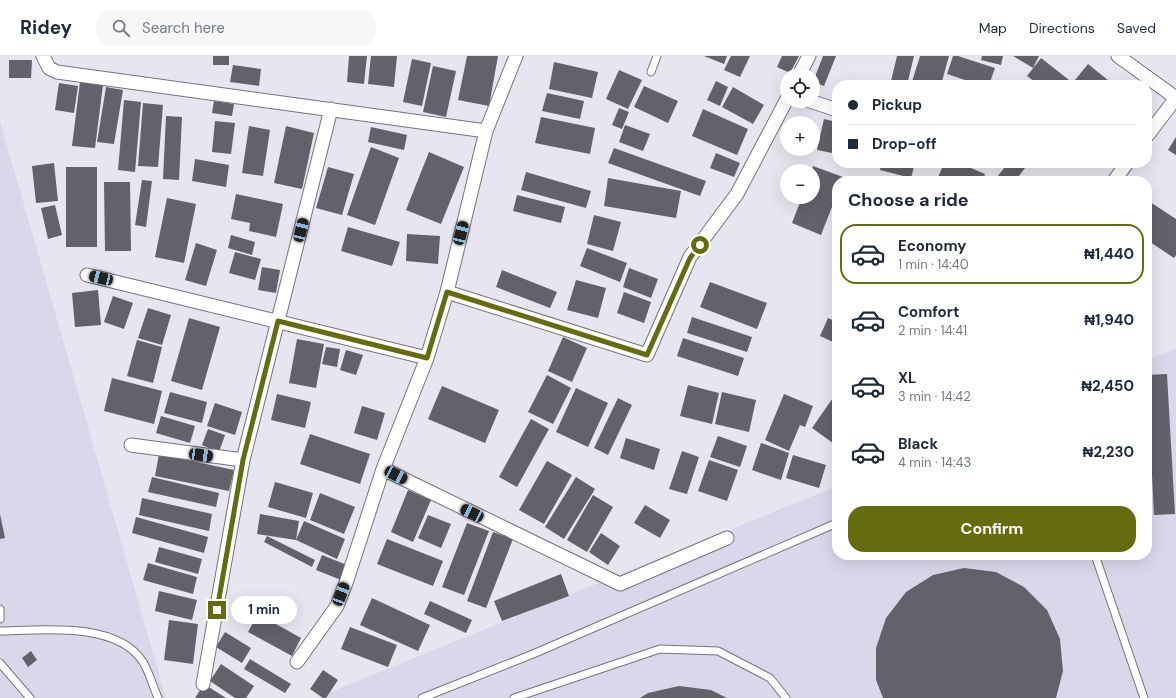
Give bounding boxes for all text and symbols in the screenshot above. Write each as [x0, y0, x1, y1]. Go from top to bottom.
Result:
search box [96, 10, 376, 46]
text: Ridey [20, 15, 72, 40]
icon: search [110, 17, 132, 39]
text: Search here [142, 18, 225, 38]
text: Map [979, 19, 1007, 37]
text: Directions [1029, 19, 1095, 37]
text: Saved [1117, 19, 1156, 37]
map controls [780, 68, 820, 204]
button: locate [780, 68, 820, 108]
text: Pickup [872, 95, 922, 115]
button: + [780, 116, 820, 156]
text: Drop-off [872, 134, 937, 154]
button: − [780, 164, 820, 204]
text: Choose a ride [848, 188, 969, 212]
car [292, 217, 310, 243]
car [452, 220, 470, 246]
route start [691, 236, 709, 254]
icon: car [850, 236, 886, 272]
text: Economy [898, 236, 966, 256]
text: ₦1,440 [1084, 244, 1134, 264]
text: 1 min · 14:40 [898, 256, 969, 273]
car [88, 269, 114, 287]
icon: car [850, 302, 886, 338]
text: Comfort [898, 302, 959, 322]
text: ₦1,940 [1084, 310, 1134, 330]
text: 2 min · 14:41 [898, 322, 967, 339]
icon: car [850, 368, 886, 404]
text: XL [898, 368, 916, 388]
text: ₦2,450 [1081, 376, 1134, 396]
text: 3 min · 14:42 [898, 388, 971, 405]
icon: car [850, 434, 886, 470]
text: Black [898, 434, 938, 454]
text: ₦2,230 [1083, 442, 1134, 462]
car [188, 447, 214, 463]
text: 4 min · 14:43 [898, 454, 971, 471]
car [383, 464, 409, 486]
car [459, 502, 485, 524]
button: Confirm [848, 506, 1136, 552]
car [331, 581, 351, 607]
callout: 1 min [231, 596, 297, 624]
route end [208, 601, 226, 619]
text: 1 min [248, 601, 280, 618]

